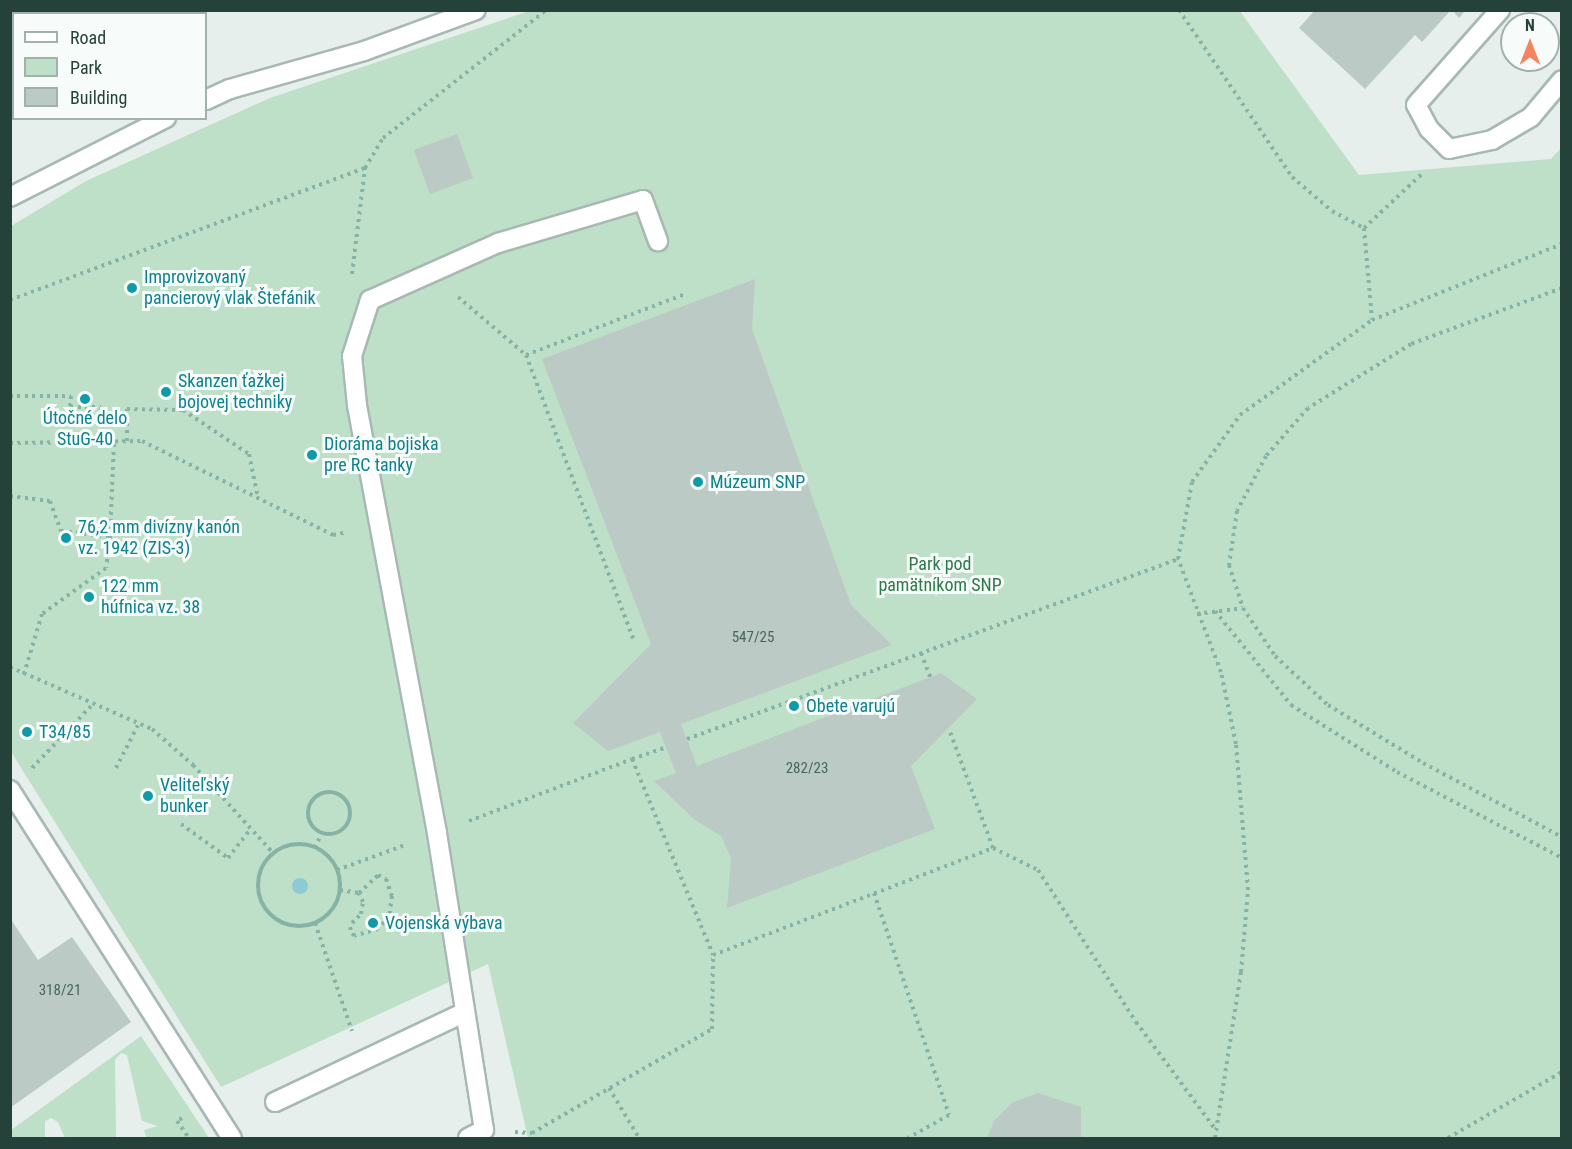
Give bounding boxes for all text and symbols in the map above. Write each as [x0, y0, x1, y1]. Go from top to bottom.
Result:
legend [12, 12, 207, 120]
north arrow [1500, 12, 1560, 72]
text: N [1525, 16, 1535, 35]
text: Road [70, 27, 106, 48]
text: Park [70, 57, 102, 78]
text: Building [70, 87, 127, 108]
place label: Improvizovaný pancierový vlak Štefánik [144, 267, 316, 310]
marker: Improvizovaný pancierový vlak Štefánik [125, 281, 139, 295]
place label: Skanzen ťažkej bojovej techniky [178, 371, 292, 413]
marker: Skanzen ťažkej bojovej techniky [159, 385, 173, 399]
marker: Útočné delo StuG-40 [78, 392, 92, 406]
place label: Útočné delo StuG-40 [43, 408, 127, 450]
place label: Dioráma bojiska pre RC tanky [324, 434, 439, 476]
marker: Dioráma bojiska pre RC tanky [305, 448, 319, 462]
place label: Múzeum SNP [710, 471, 805, 493]
marker: Múzeum SNP [691, 475, 705, 489]
place label: 76,2 mm divízny kanón vz. 1942 (ZIS-3) [78, 517, 240, 560]
marker: 76,2 mm divízny kanón vz. 1942 (ZIS-3) [59, 531, 73, 545]
park label: Park pod pamätníkom SNP [878, 554, 1002, 596]
place label: 122 mm húfnica vz. 38 [101, 576, 200, 618]
marker: 122 mm húfnica vz. 38 [82, 590, 96, 604]
house number: 547/25 [732, 629, 774, 647]
place label: Obete varujú [806, 695, 895, 717]
marker: Obete varujú [787, 699, 801, 713]
place label: T34/85 [39, 721, 91, 743]
marker: T34/85 [20, 725, 34, 739]
house number: 282/23 [786, 760, 828, 778]
place label: Veliteľský bunker [160, 775, 229, 818]
marker: Veliteľský bunker [141, 789, 155, 803]
place label: Vojenská výbava [385, 912, 503, 934]
marker: Vojenská výbava [366, 916, 380, 930]
house number: 318/21 [39, 982, 81, 1000]

